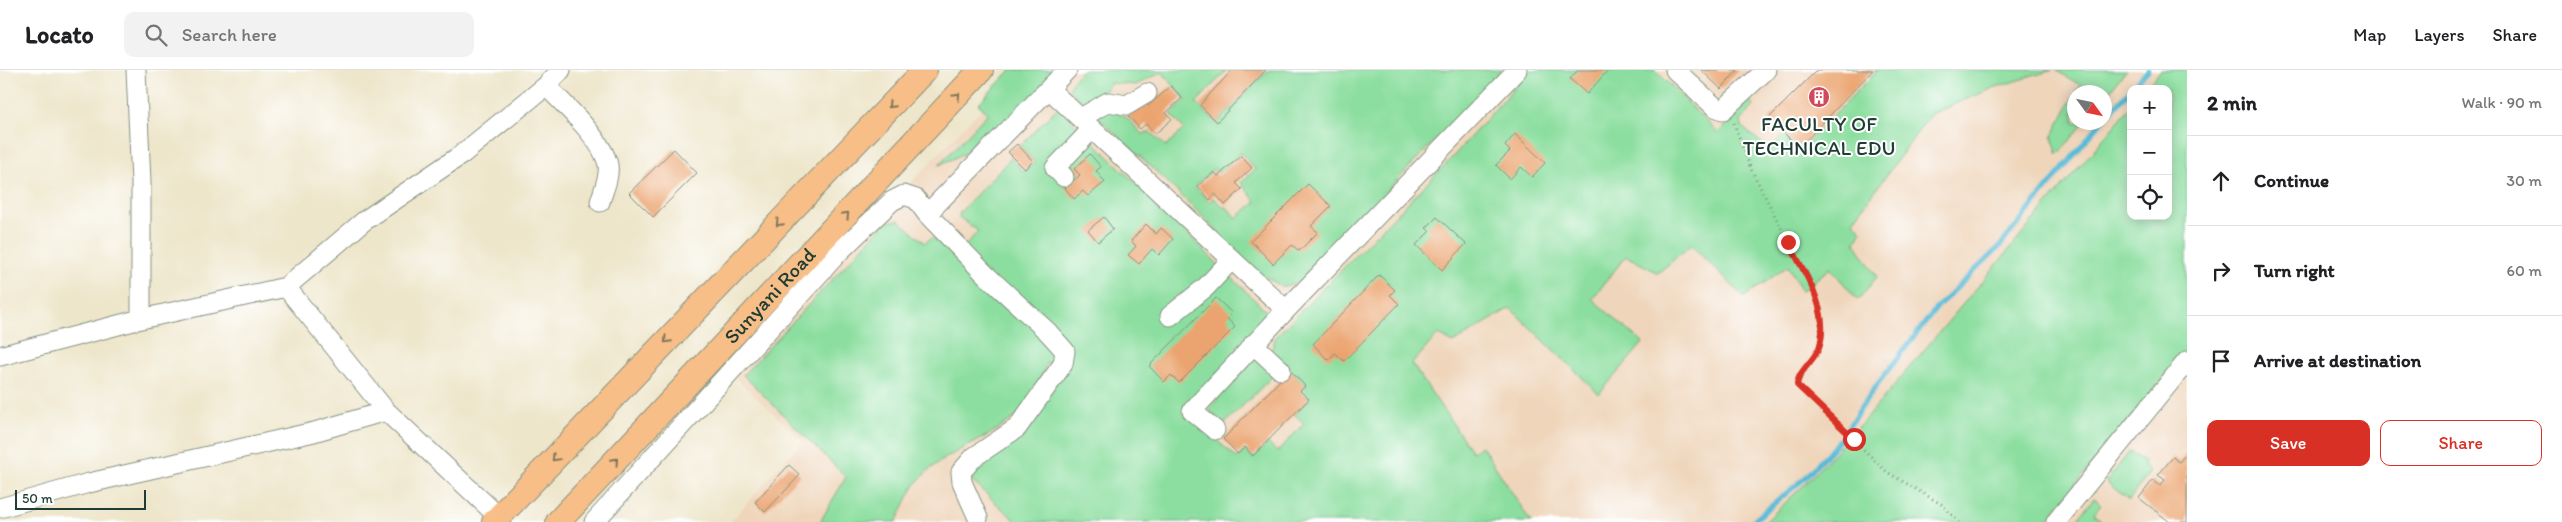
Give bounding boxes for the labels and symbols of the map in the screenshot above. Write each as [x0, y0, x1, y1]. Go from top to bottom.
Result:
building icon: FACULTY OF TECHNICAL EDU [1807, 85, 1831, 109]
north arrow [2067, 85, 2112, 130]
one-way arrow [951, 93, 960, 102]
one-way arrow [888, 100, 897, 109]
place label: FACULTY OF TECHNICAL EDU [1743, 111, 1895, 160]
one-way arrow [840, 211, 849, 220]
one-way arrow [776, 217, 785, 226]
route end [1777, 231, 1800, 254]
street label: Sunyani Road [718, 242, 821, 349]
one-way arrow [664, 335, 673, 344]
route start [1843, 428, 1866, 451]
one-way arrow [552, 452, 561, 461]
one-way arrow [609, 458, 618, 467]
scale bar [15, 487, 146, 510]

